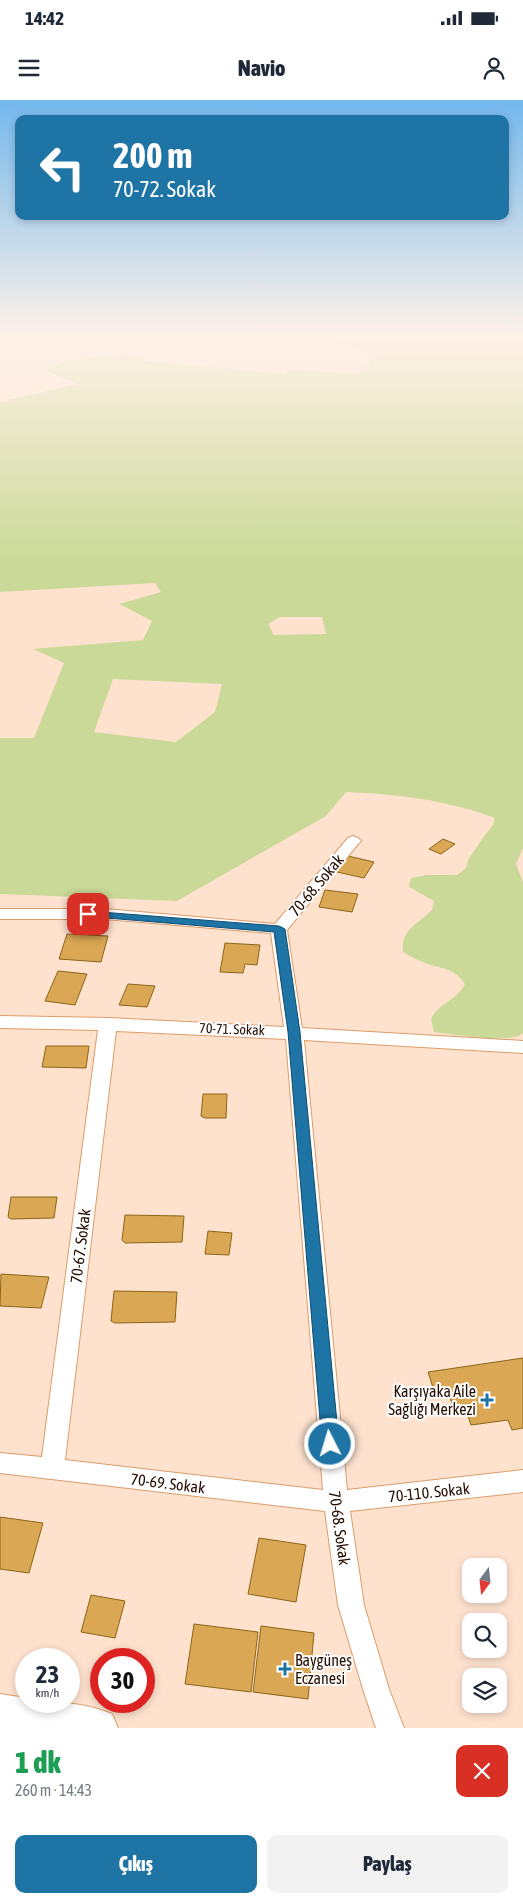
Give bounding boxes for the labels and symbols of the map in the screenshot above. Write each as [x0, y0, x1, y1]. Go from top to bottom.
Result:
street label: 70-68. Sokak [285, 851, 347, 919]
pin [67, 893, 109, 935]
street label: 70-71. Sokak [199, 1020, 265, 1038]
street label: 70-67. Sokak [67, 1208, 93, 1284]
place label: Karşıyaka Aile Sağlığı Merkezi [388, 1382, 476, 1419]
marker: Karşıyaka Aile Sağlığı Merkezi [480, 1393, 494, 1407]
position arrow [303, 1417, 355, 1469]
street label: 70-69. Sokak [130, 1470, 206, 1496]
street label: 70-110. Sokak [387, 1479, 471, 1505]
street label: 70-68. Sokak [326, 1490, 354, 1566]
north arrow [462, 1558, 508, 1602]
speed limit sign: 30 [90, 1648, 155, 1713]
place label: Baygüneş Eczanesi [295, 1651, 352, 1687]
marker: Baygüneş Eczanesi [279, 1663, 291, 1675]

